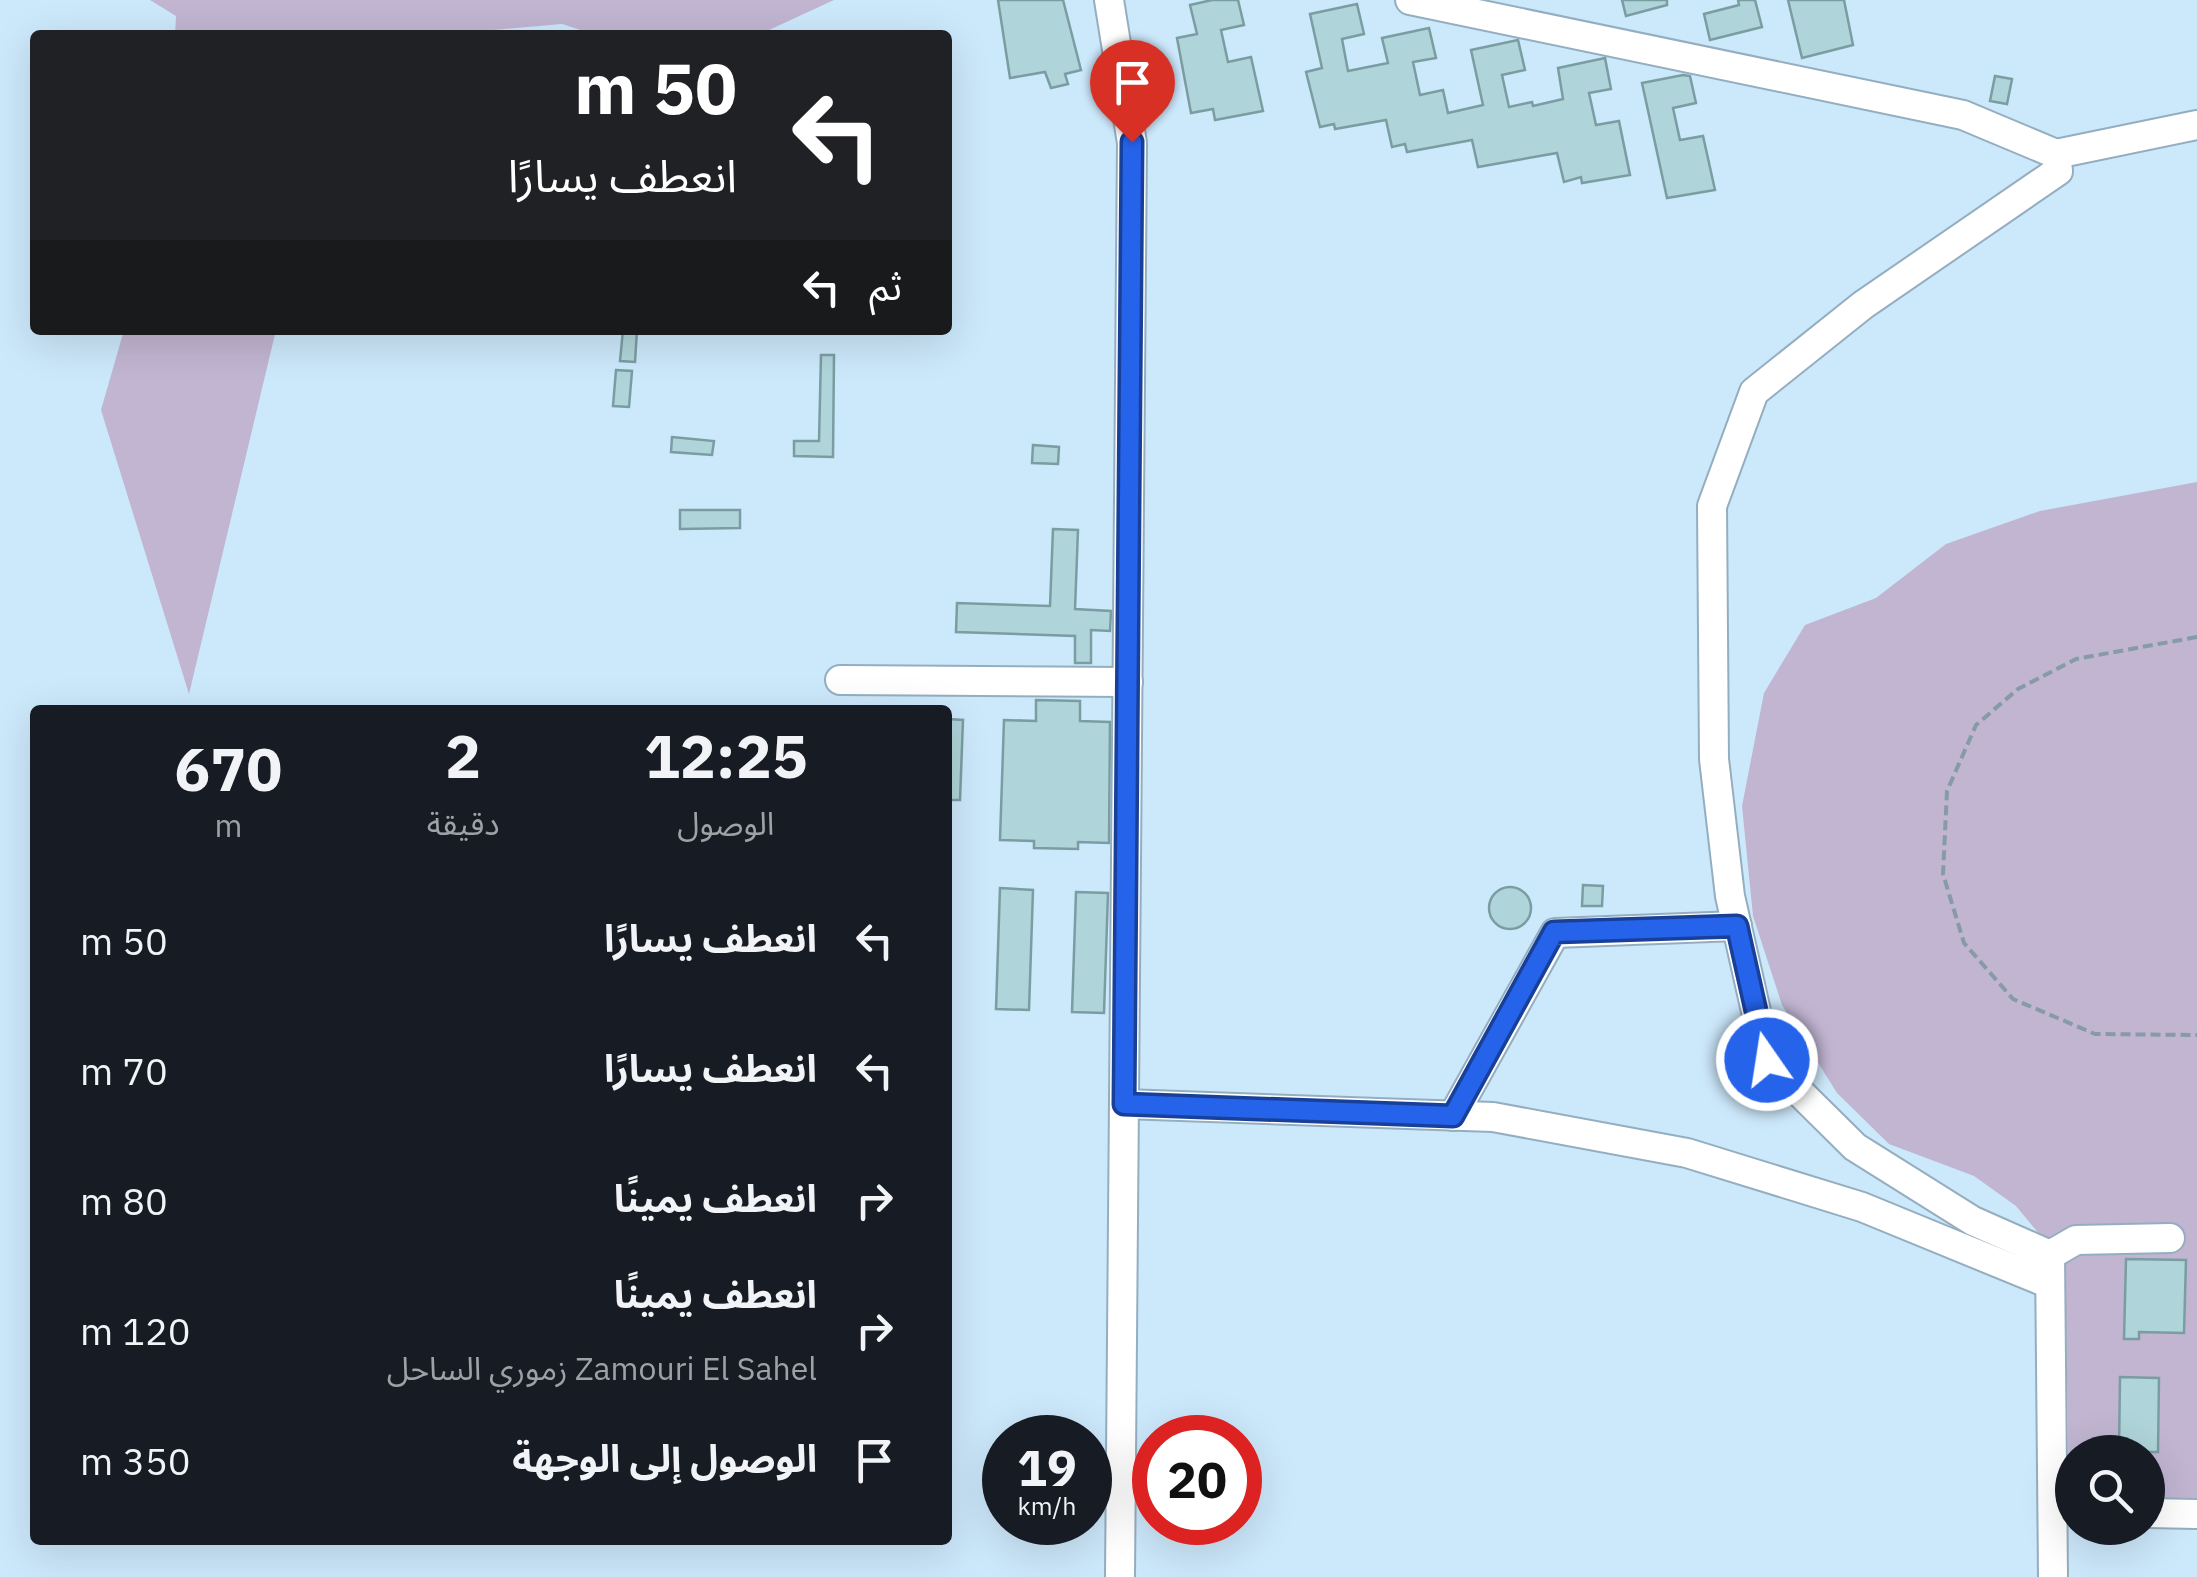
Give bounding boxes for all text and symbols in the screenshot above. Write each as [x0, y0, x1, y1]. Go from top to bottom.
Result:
pin [1090, 40, 1175, 143]
text: 50 m [574, 42, 737, 133]
icon: arrive [1105, 55, 1160, 110]
icon: left [772, 70, 902, 200]
text: انعطف يسارًا [508, 146, 737, 204]
icon: left [794, 260, 849, 315]
text: ثم [869, 261, 902, 310]
text: 2 [445, 716, 481, 795]
text: 12:25 [644, 716, 808, 795]
text: 670 [174, 729, 282, 808]
text: دقيقة [427, 802, 500, 844]
text: الوصول [677, 802, 774, 844]
text: m [214, 804, 242, 846]
text: انعطف يسارًا [604, 913, 817, 962]
icon: left [847, 913, 902, 968]
text: 50 m [80, 916, 168, 965]
position arrow [1715, 1008, 1819, 1112]
text: انعطف يسارًا [604, 1043, 817, 1092]
icon: left [847, 1043, 902, 1098]
text: 70 m [80, 1046, 168, 1095]
text: انعطف يمينًا [614, 1173, 817, 1222]
icon: right [847, 1173, 902, 1228]
text: 80 m [80, 1176, 168, 1225]
text: انعطف يمينًا [614, 1269, 817, 1318]
icon: right [847, 1303, 902, 1358]
text: 120 m [80, 1306, 191, 1355]
text: Zamouri El Sahel زموري الساحل [387, 1347, 817, 1389]
speed limit sign: 20 [1132, 1415, 1262, 1545]
text: الوصول إلى الوجهة [512, 1433, 817, 1482]
icon: arrive [847, 1433, 902, 1488]
text: 19 [1017, 1435, 1077, 1500]
map controls [2055, 1435, 2165, 1545]
button: search [2055, 1435, 2165, 1545]
text: 350 m [80, 1436, 191, 1485]
text: km/h [1018, 1489, 1076, 1522]

